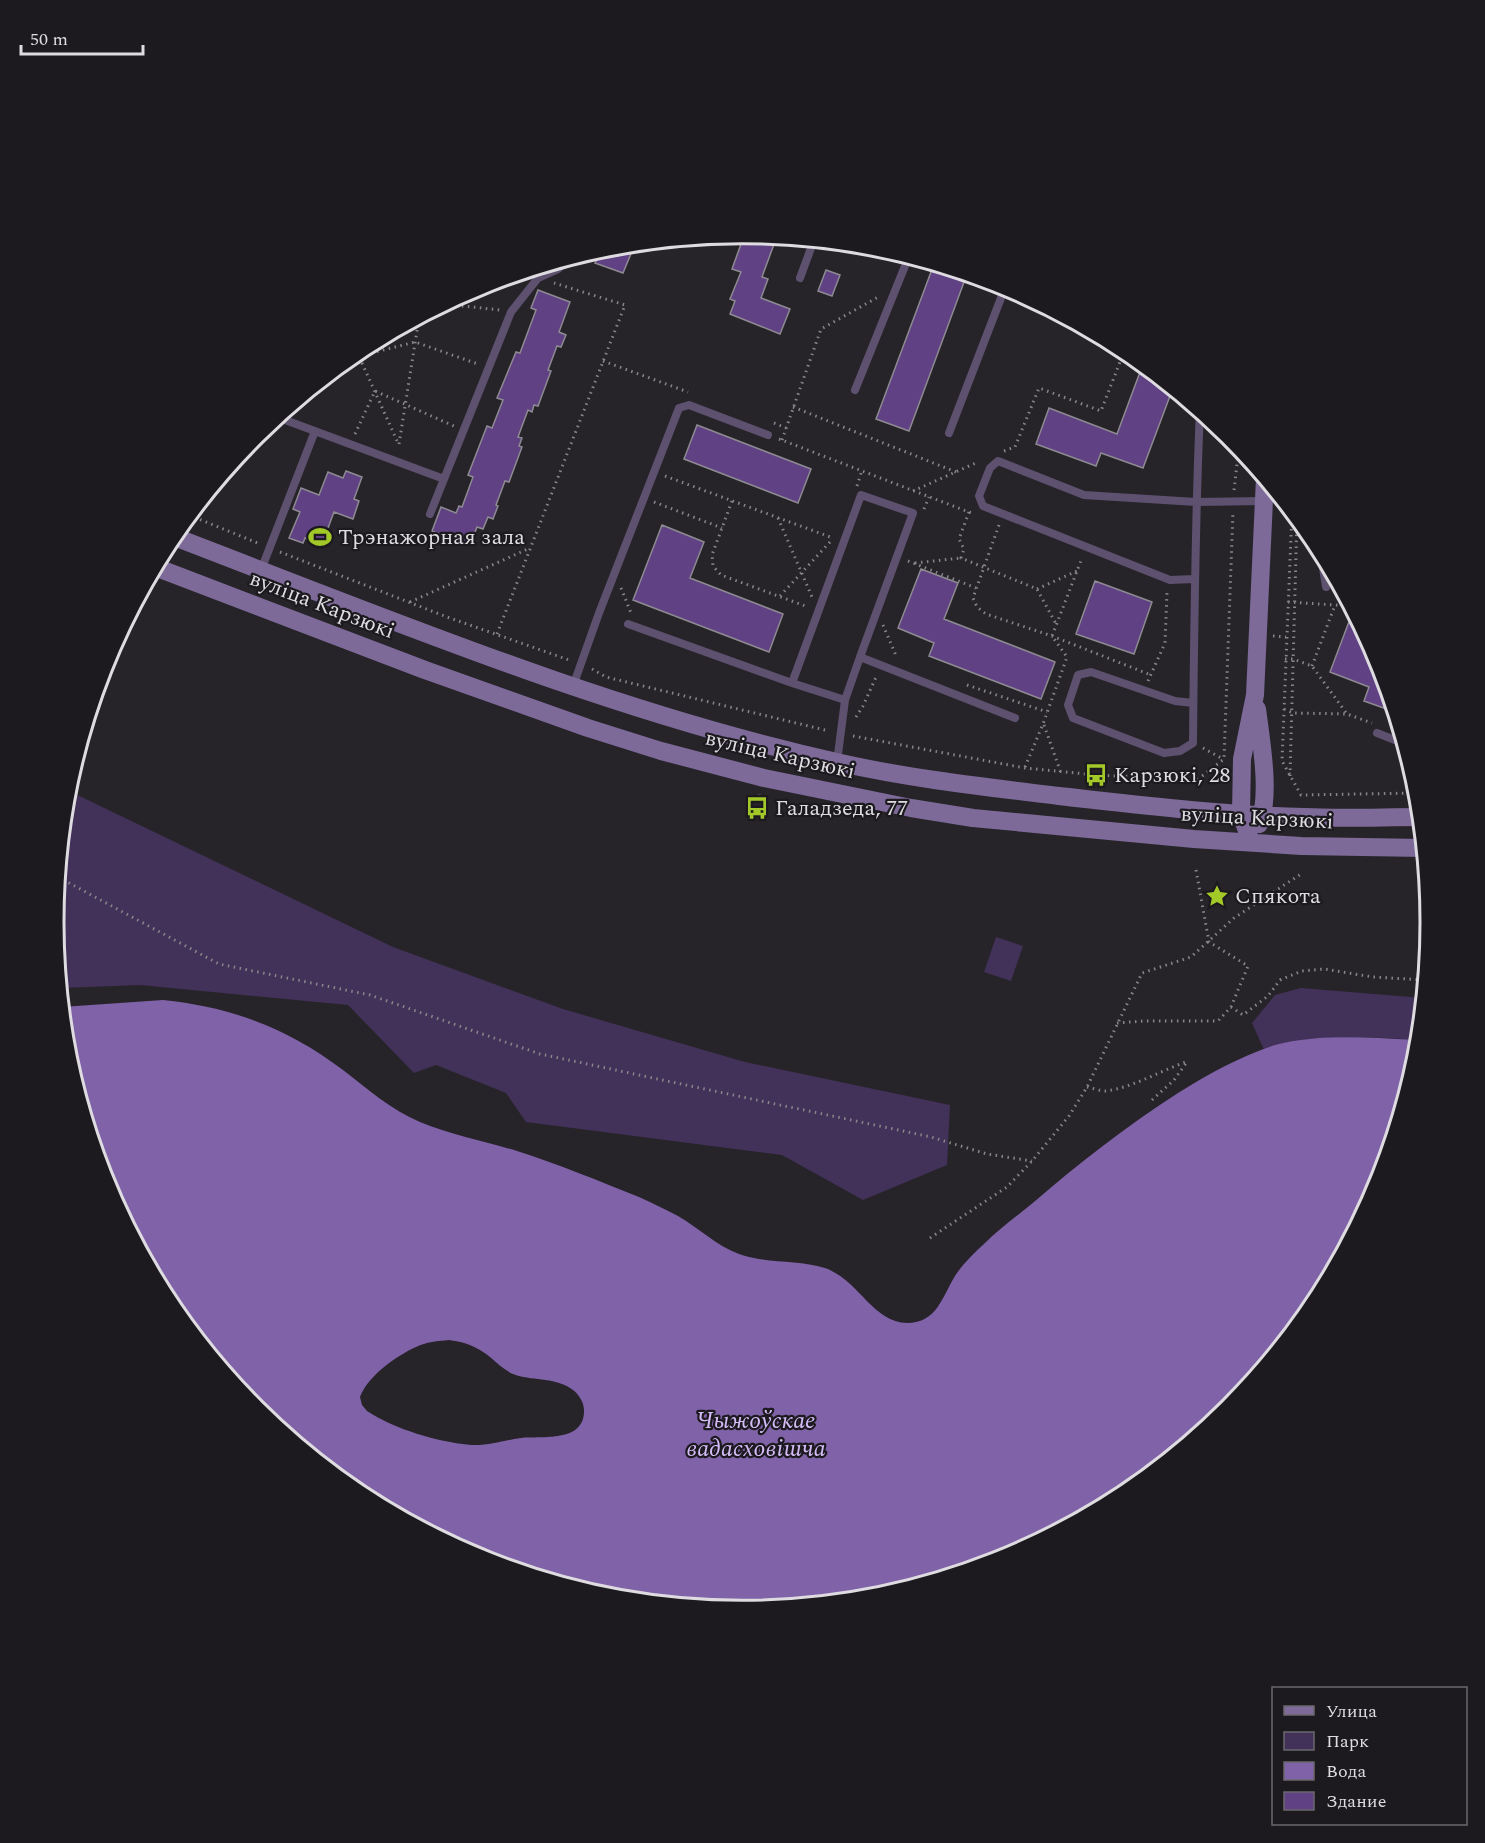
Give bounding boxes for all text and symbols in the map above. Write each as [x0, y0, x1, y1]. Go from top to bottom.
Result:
scale bar [21, 18, 142, 56]
text: 50 m [30, 26, 68, 53]
place label: Трэнажорная зала [338, 521, 525, 554]
sports icon: Трэнажорная зала [307, 524, 333, 550]
street label: вуліца Карзюкі [245, 562, 399, 648]
street label: вуліца Карзюкі [702, 722, 858, 788]
place label: Карзюкі, 28 [1114, 759, 1231, 792]
bus stop icon: Карзюкі, 28 [1083, 762, 1109, 788]
place label: Галадзеда, 77 [775, 792, 908, 825]
bus stop icon: Галадзеда, 77 [744, 795, 770, 821]
street label: вуліца Карзюкі [1180, 798, 1334, 838]
place label: Спякота [1235, 880, 1321, 913]
place icon: Спякота [1204, 883, 1230, 909]
water label: Чыжоўскае вадасховішча [686, 1403, 826, 1467]
legend [1272, 1687, 1467, 1825]
text: Улица [1326, 1698, 1377, 1725]
text: Парк [1326, 1728, 1369, 1755]
text: Вода [1326, 1758, 1366, 1785]
text: Здание [1326, 1788, 1386, 1815]

